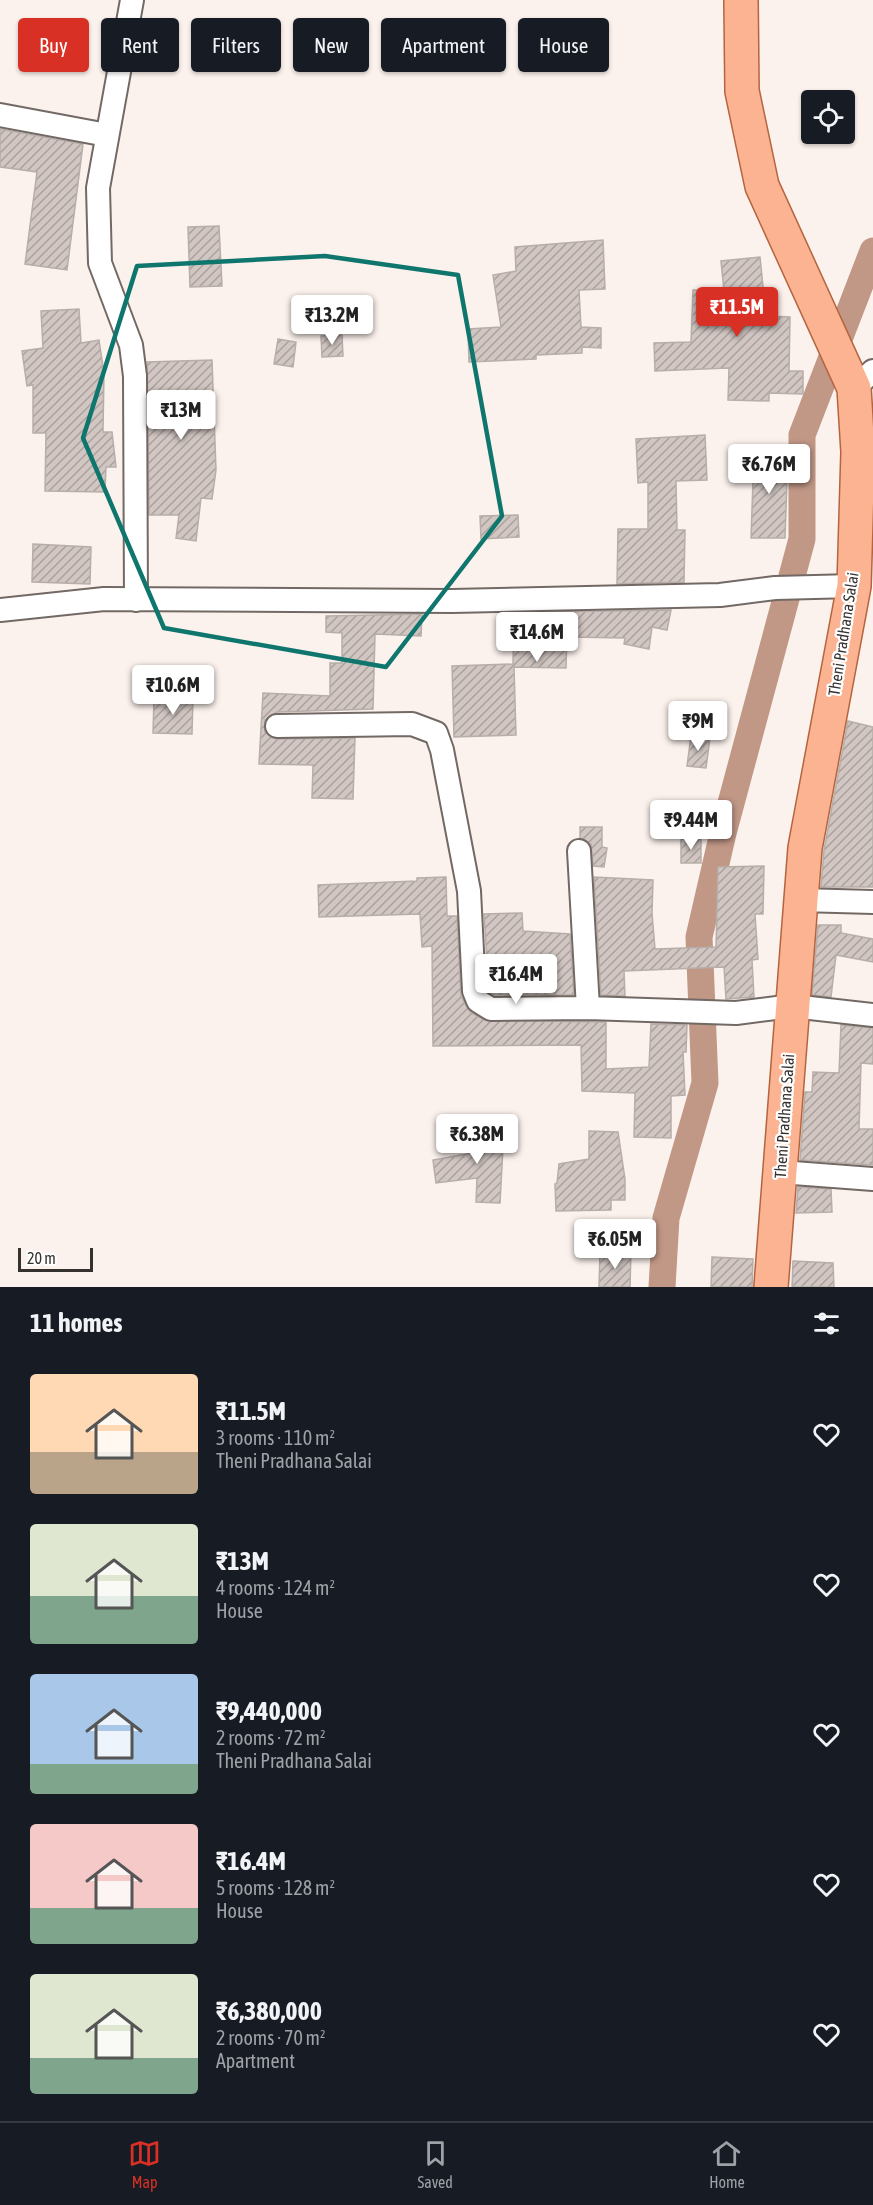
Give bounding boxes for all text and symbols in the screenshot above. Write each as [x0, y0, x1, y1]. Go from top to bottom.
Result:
chip: Buy [18, 18, 89, 72]
chip: Rent [101, 18, 179, 72]
chip: Filters [191, 18, 281, 72]
chip: New [293, 18, 369, 72]
chip: Apartment [381, 18, 506, 72]
chip: House [518, 18, 609, 72]
map controls [801, 90, 855, 144]
button: locate [801, 90, 855, 144]
pin: ₹11.5M [688, 287, 786, 338]
pin: ₹13.2M [283, 295, 381, 346]
text: ₹11.5M [710, 295, 764, 318]
text: ₹13.2M [305, 303, 359, 326]
pin: ₹13M [145, 390, 217, 441]
text: ₹13M [161, 398, 201, 421]
pin: ₹6.76M [720, 444, 818, 495]
text: ₹6.76M [742, 452, 796, 475]
street label: Theni Pradhana Salai [824, 571, 862, 697]
pin: ₹14.6M [488, 612, 586, 663]
text: ₹14.6M [510, 620, 564, 643]
pin: ₹10.6M [124, 665, 222, 716]
text: ₹10.6M [146, 673, 200, 696]
pin: ₹9M [669, 701, 727, 752]
text: ₹9M [682, 709, 714, 732]
pin: ₹9.44M [642, 800, 740, 851]
text: ₹9.44M [664, 808, 718, 831]
pin: ₹16.4M [467, 954, 565, 1005]
text: ₹16.4M [489, 962, 543, 985]
street label: Theni Pradhana Salai [771, 1053, 797, 1179]
pin: ₹6.38M [428, 1114, 526, 1165]
text: ₹6.38M [450, 1122, 504, 1145]
pin: ₹6.05M [566, 1219, 664, 1270]
text: ₹6.05M [588, 1227, 642, 1250]
scale bar [18, 1245, 93, 1272]
text: 20 m [27, 1249, 56, 1267]
icon: filters [810, 1307, 843, 1340]
text: 11 homes [30, 1308, 123, 1338]
text: ₹11.5M [216, 1396, 286, 1426]
icon: home [78, 1398, 150, 1470]
icon: heart [810, 1418, 843, 1451]
text: 3 rooms · 110 m² [216, 1426, 335, 1449]
text: Theni Pradhana Salai [216, 1449, 372, 1472]
text: ₹13M [216, 1546, 269, 1576]
icon: home [78, 1548, 150, 1620]
icon: heart [810, 1568, 843, 1601]
text: 4 rooms · 124 m² [216, 1576, 335, 1599]
text: House [216, 1599, 263, 1622]
text: ₹9,440,000 [216, 1696, 322, 1726]
icon: home [78, 1698, 150, 1770]
icon: heart [810, 1718, 843, 1751]
text: 2 rooms · 72 m² [216, 1726, 326, 1749]
text: Theni Pradhana Salai [216, 1749, 372, 1772]
text: ₹16.4M [216, 1846, 286, 1876]
icon: home [78, 1848, 150, 1920]
icon: heart [810, 1868, 843, 1901]
text: 5 rooms · 128 m² [216, 1876, 335, 1899]
text: House [216, 1899, 263, 1922]
text: ₹6,380,000 [216, 1996, 322, 2026]
icon: home [78, 1998, 150, 2070]
icon: heart [810, 2018, 843, 2051]
text: 2 rooms · 70 m² [216, 2026, 326, 2049]
text: Apartment [216, 2049, 295, 2072]
tab: Map [128, 2137, 161, 2191]
tab: Saved [417, 2137, 453, 2191]
tab: Home [709, 2137, 745, 2191]

